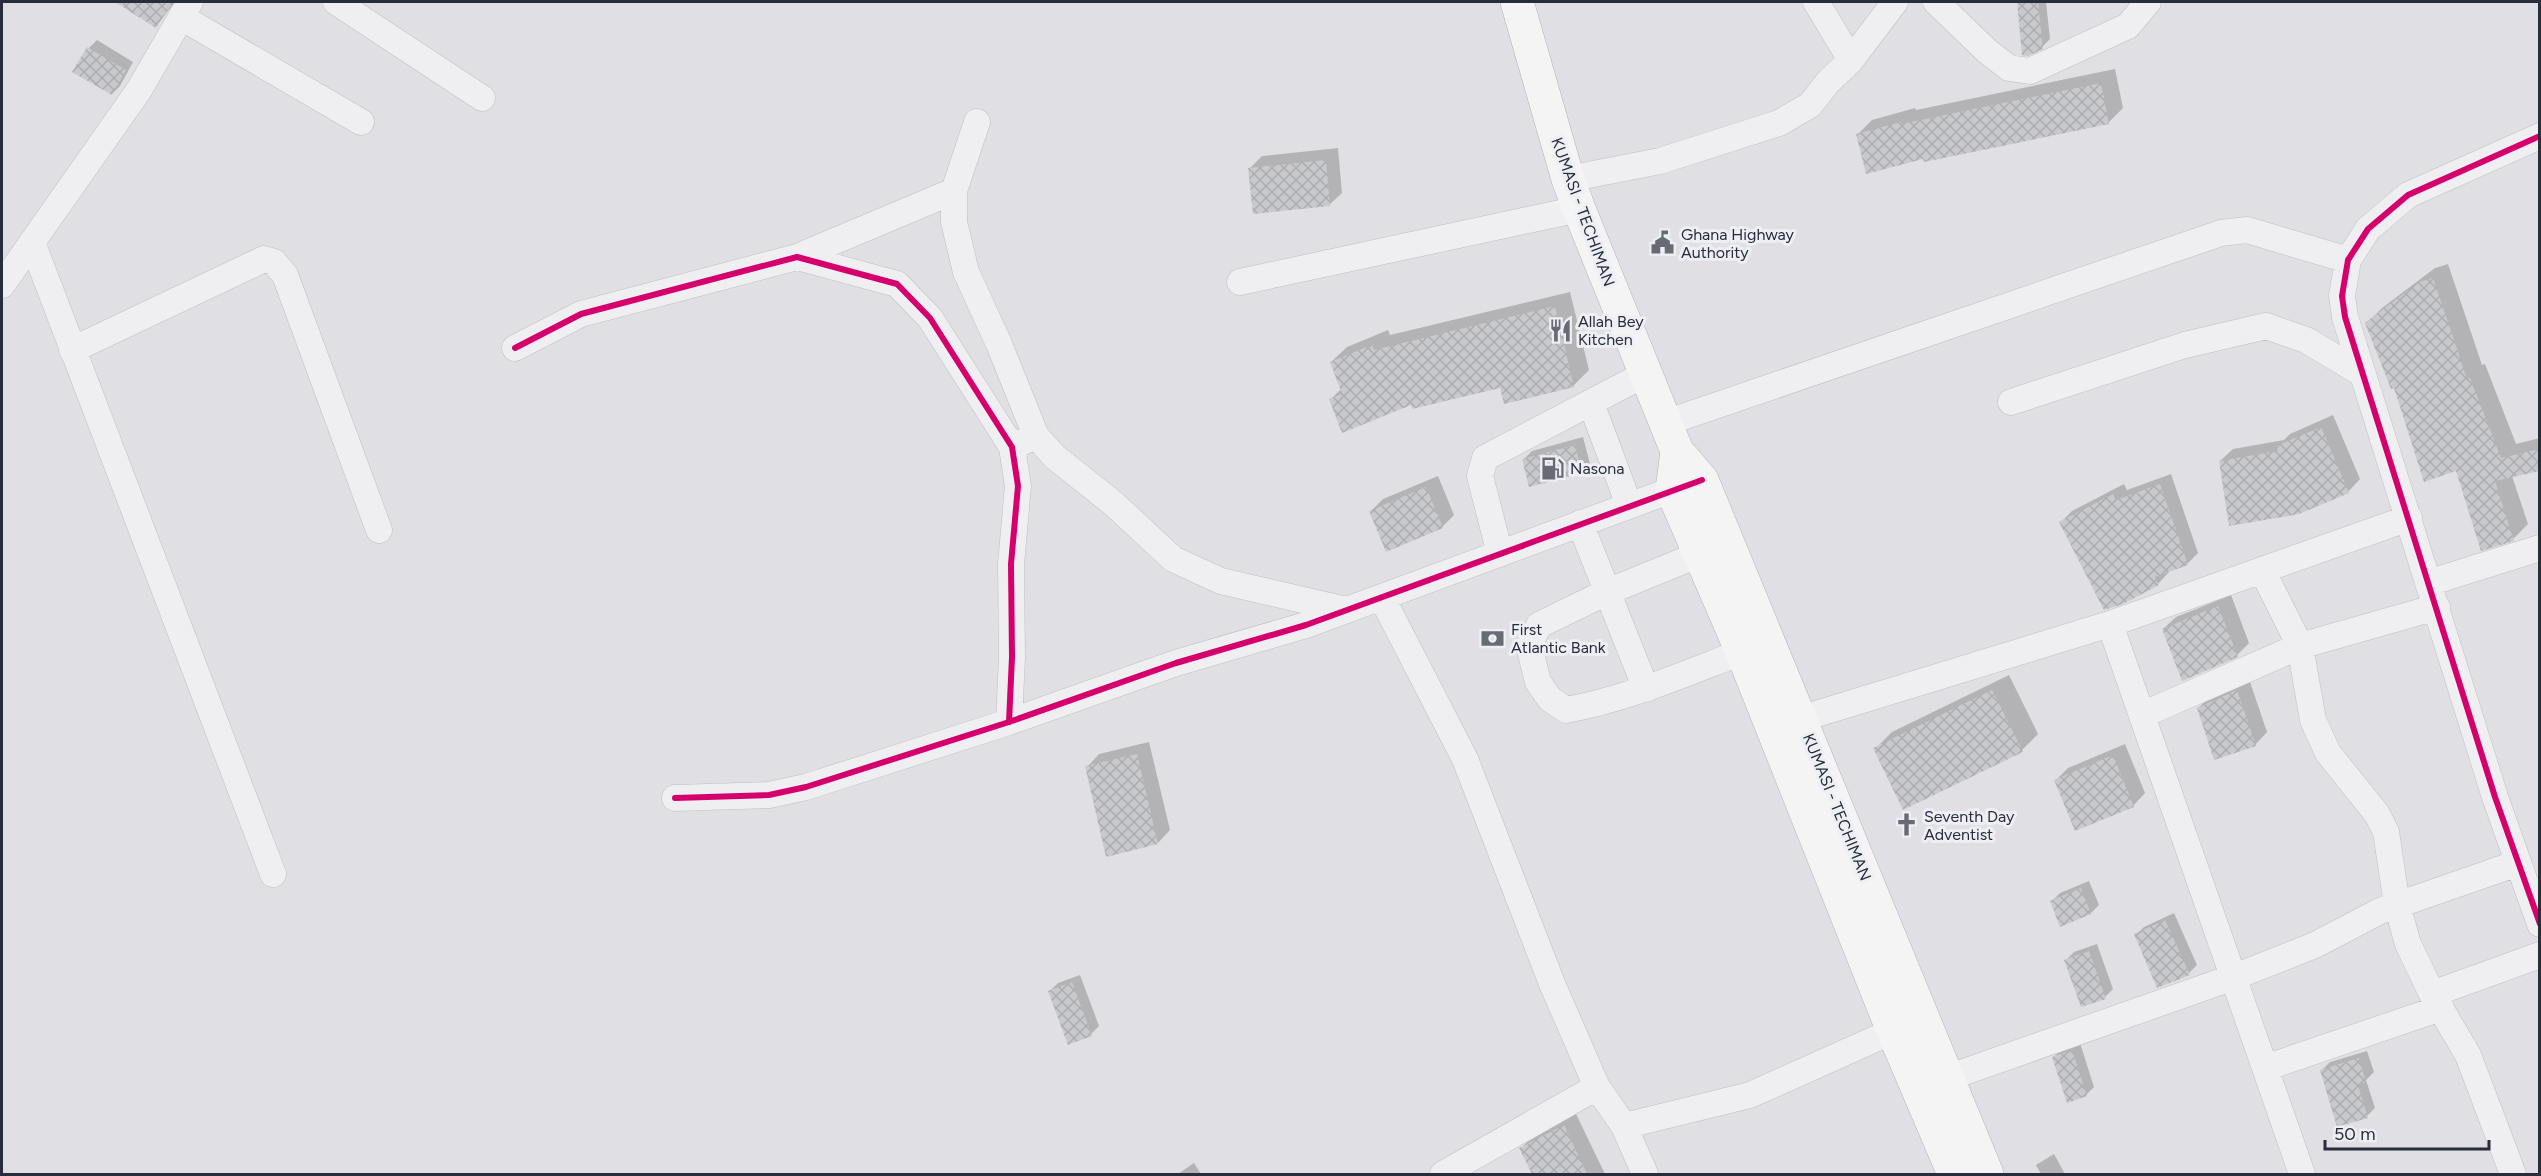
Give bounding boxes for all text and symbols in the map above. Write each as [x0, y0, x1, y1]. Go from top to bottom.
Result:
street label: KUMASI - TECHIMAN [1547, 135, 1619, 289]
place label: Ghana Highway Authority [1681, 225, 1795, 262]
public building icon: Ghana Highway Authority [1650, 230, 1676, 256]
place label: Allah Bey Kitchen [1578, 312, 1644, 349]
restaurant icon: Allah Bey Kitchen [1547, 317, 1573, 343]
fuel station icon: Nasona [1539, 455, 1565, 481]
place label: Nasona [1570, 459, 1624, 478]
place label: First Atlantic Bank [1511, 620, 1606, 657]
bank icon: First Atlantic Bank [1480, 625, 1506, 651]
street label: KUMASI - TECHIMAN [1799, 731, 1875, 883]
place label: Seventh Day Adventist [1924, 807, 2015, 844]
church icon: Seventh Day Adventist [1893, 812, 1919, 838]
scale bar [2325, 1113, 2488, 1151]
text: 50 m [2334, 1123, 2376, 1145]

